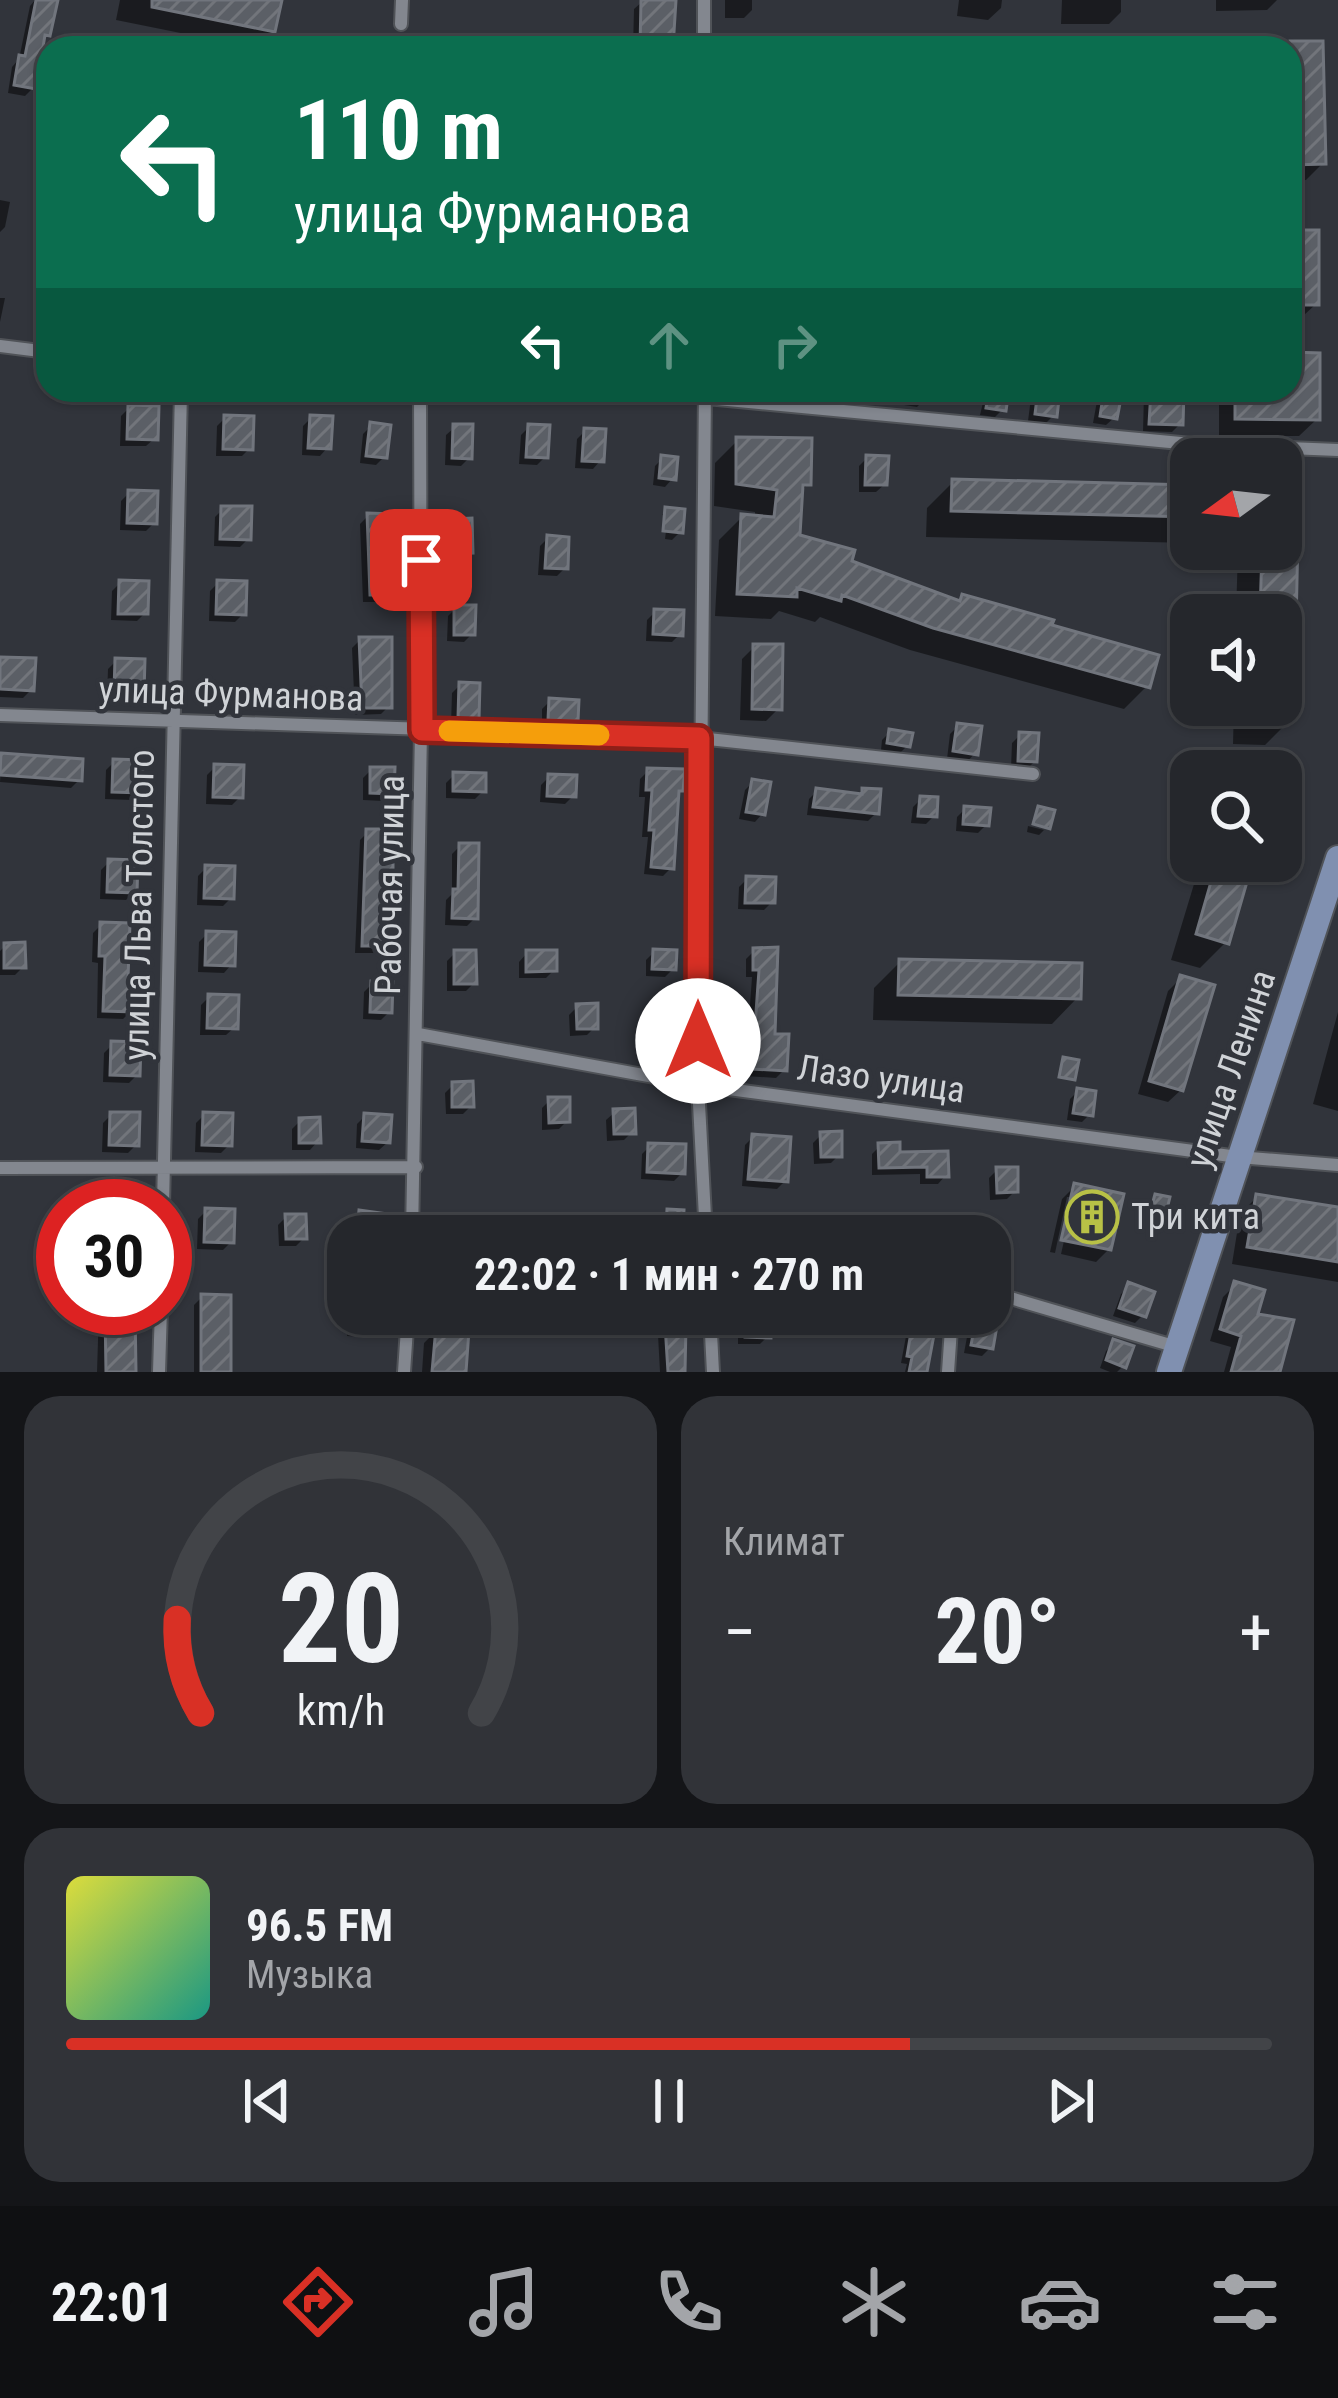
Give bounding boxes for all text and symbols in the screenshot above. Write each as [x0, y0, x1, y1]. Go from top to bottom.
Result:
text: 110 m [294, 81, 503, 180]
icon: left [96, 84, 252, 240]
text: улица Фурманова [294, 182, 691, 245]
icon: left [510, 312, 576, 378]
icon: ahead [636, 312, 702, 378]
icon: right [762, 312, 828, 378]
north arrow [1170, 438, 1302, 570]
map controls [1170, 438, 1302, 882]
pin [370, 509, 472, 611]
icon: arrive [388, 527, 454, 593]
button: sound [1170, 594, 1302, 726]
street label: улица Фурманова [98, 668, 364, 720]
street label: улица Льва Толстого [115, 749, 163, 1061]
button: search [1170, 750, 1302, 882]
street label: Рабочая улица [367, 775, 413, 995]
street label: улица Ленина [1178, 964, 1284, 1174]
position arrow [635, 978, 761, 1104]
street label: Лазо улица [794, 1046, 968, 1112]
speed limit sign: 30 [36, 1179, 192, 1335]
building icon: Три кита [1064, 1189, 1120, 1245]
place label: Три кита [1131, 1196, 1260, 1238]
text: 22:02 · 1 мин · 270 m [474, 1248, 864, 1301]
text: Климат [723, 1519, 845, 1565]
text: 20 [277, 1546, 404, 1692]
text: 20° [935, 1580, 1061, 1685]
text: − [723, 1594, 756, 1671]
text: + [1239, 1594, 1272, 1671]
text: km/h [296, 1685, 385, 1735]
text: 96.5 FM [246, 1899, 393, 1952]
text: Музыка [246, 1952, 373, 1998]
icon: previous [234, 2068, 300, 2134]
icon: pause [636, 2068, 702, 2134]
icon: next [1038, 2068, 1104, 2134]
icon: directions [276, 2260, 360, 2344]
icon: music [462, 2260, 546, 2344]
icon: phone [647, 2260, 731, 2344]
icon: climate [832, 2260, 916, 2344]
icon: car [1018, 2260, 1102, 2344]
icon: filters [1203, 2260, 1287, 2344]
text: 22:01 [51, 2271, 175, 2334]

